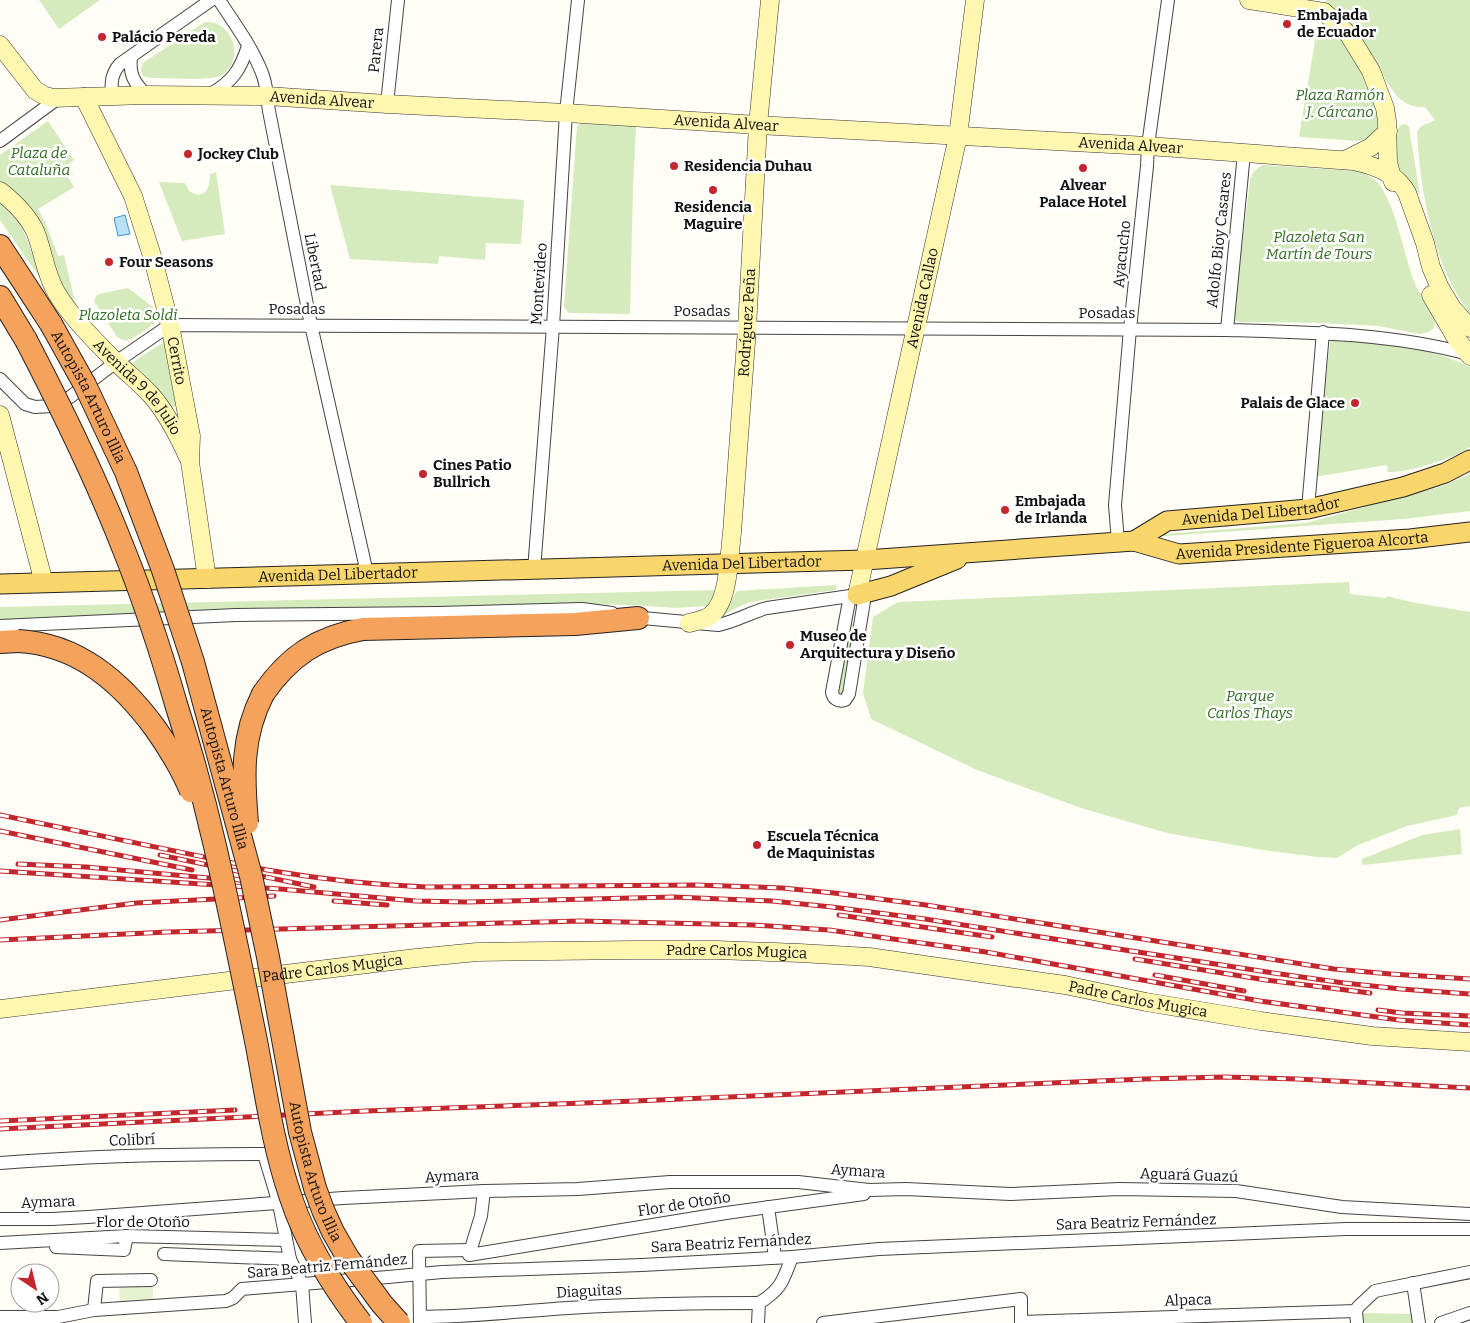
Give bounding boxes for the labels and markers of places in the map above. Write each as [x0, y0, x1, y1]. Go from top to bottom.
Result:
place label: Embajada de Ecuador [1297, 6, 1376, 41]
marker: Embajada de Ecuador [1281, 18, 1293, 30]
place label: Palácio Pereda [112, 28, 216, 46]
marker: Palácio Pereda [96, 31, 108, 43]
place label: Jockey Club [197, 145, 279, 163]
marker: Jockey Club [182, 148, 194, 160]
place label: Residencia Duhau [684, 157, 812, 175]
marker: Residencia Duhau [668, 160, 680, 172]
marker: Alvear Palace Hotel [1077, 162, 1089, 174]
place label: Alvear Palace Hotel [1039, 176, 1127, 211]
marker: Residencia Maguire [707, 184, 719, 196]
place label: Residencia Maguire [674, 198, 752, 233]
place label: Four Seasons [119, 253, 213, 271]
marker: Four Seasons [103, 256, 115, 268]
place label: Palais de Glace [1241, 394, 1345, 412]
marker: Palais de Glace [1349, 397, 1361, 409]
place label: Cines Patio Bullrich [433, 456, 512, 491]
marker: Cines Patio Bullrich [417, 468, 429, 480]
place label: Embajada de Irlanda [1015, 492, 1088, 527]
marker: Embajada de Irlanda [999, 504, 1011, 516]
place label: Museo de Arquitectura y Diseño [800, 627, 956, 662]
marker: Museo de Arquitectura y Diseño [784, 639, 796, 651]
place label: Escuela Técnica de Maquinistas [767, 827, 880, 862]
marker: Escuela Técnica de Maquinistas [751, 839, 763, 851]

